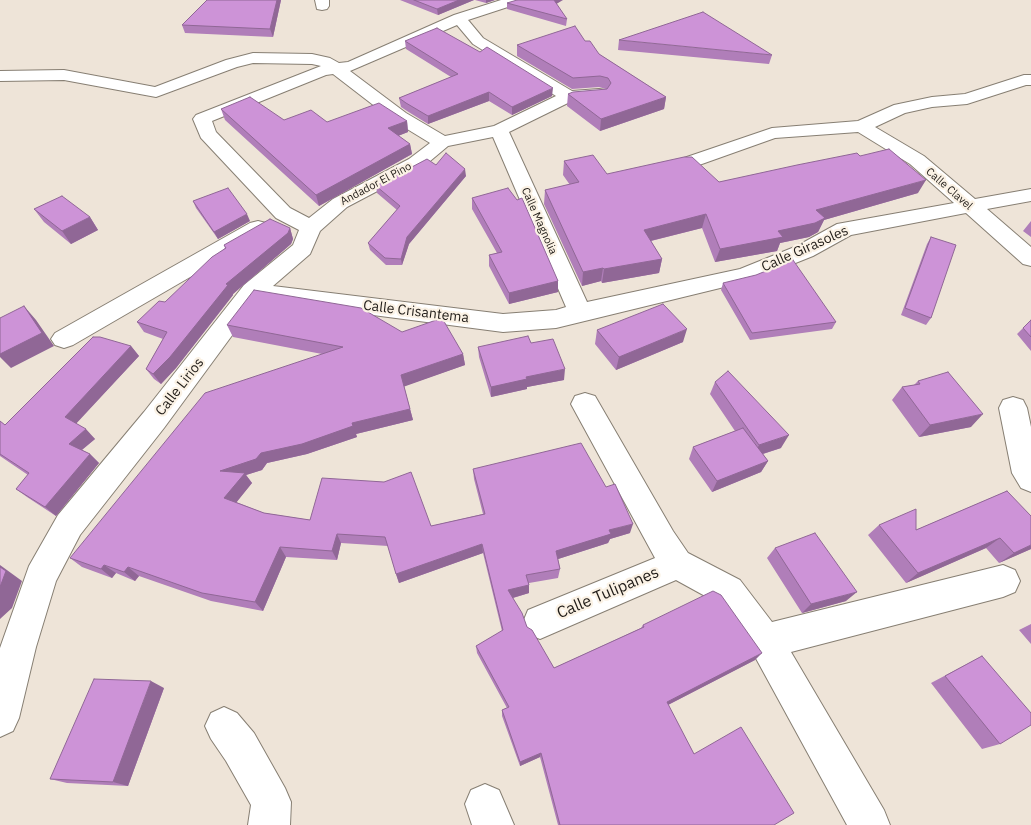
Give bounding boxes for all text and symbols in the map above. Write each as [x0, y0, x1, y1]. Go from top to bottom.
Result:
street label: Andador El Pino [338, 160, 414, 208]
street label: Calle Clavel [923, 165, 975, 213]
street label: Calle Magnolia [518, 185, 560, 257]
street label: Calle Girasoles [759, 222, 851, 276]
street label: Calle Crisantema [362, 297, 470, 327]
street label: Calle Lirios [152, 355, 208, 419]
street label: Calle Tulipanes [554, 563, 662, 623]

